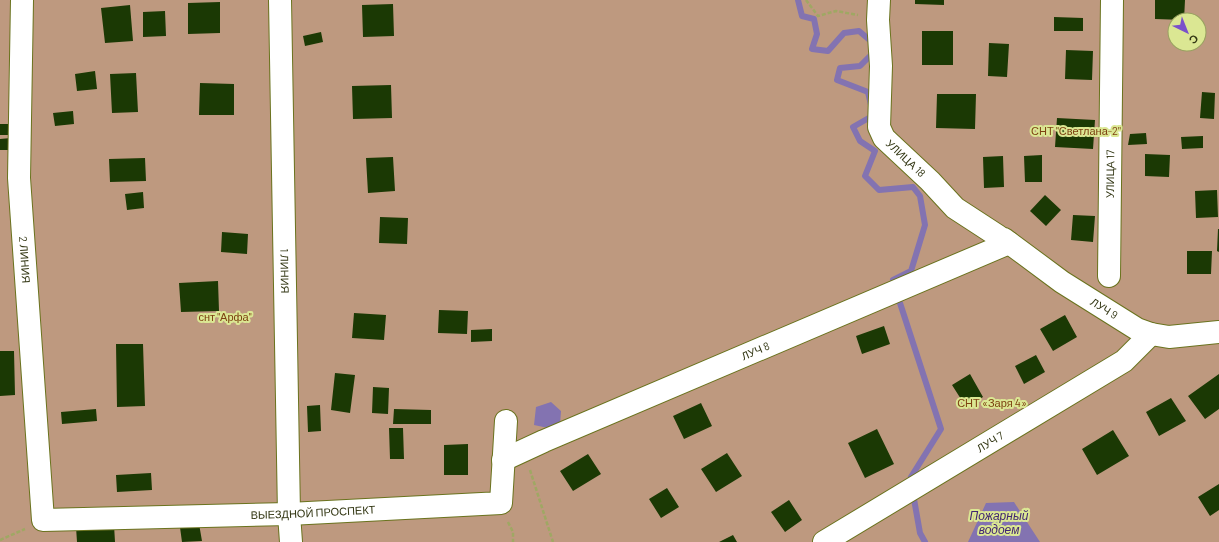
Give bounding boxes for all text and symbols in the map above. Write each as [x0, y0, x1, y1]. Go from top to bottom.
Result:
north arrow [1167, 12, 1207, 52]
text: С [1187, 32, 1202, 47]
park label: СНТ "Светлана-2" [1031, 124, 1121, 137]
street label: УЛИЦА 18 [884, 136, 929, 180]
street label: УЛИЦА 17 [1103, 150, 1116, 198]
street label: 2 ЛИНИЯ [17, 236, 33, 284]
street label: 1 ЛИНИЯ [278, 248, 292, 294]
street label: ЛУЧ 9 [1089, 295, 1121, 322]
park label: снт "Арфа" [198, 310, 252, 323]
street label: ЛУЧ 8 [739, 339, 772, 362]
park label: СНТ «Заря 4» [957, 396, 1027, 409]
street label: ЛУЧ 7 [974, 428, 1006, 454]
street label: ВЫЕЗДНОЙ ПРОСПЕКТ [250, 503, 376, 521]
water label: Пожарный водоем [970, 508, 1029, 536]

